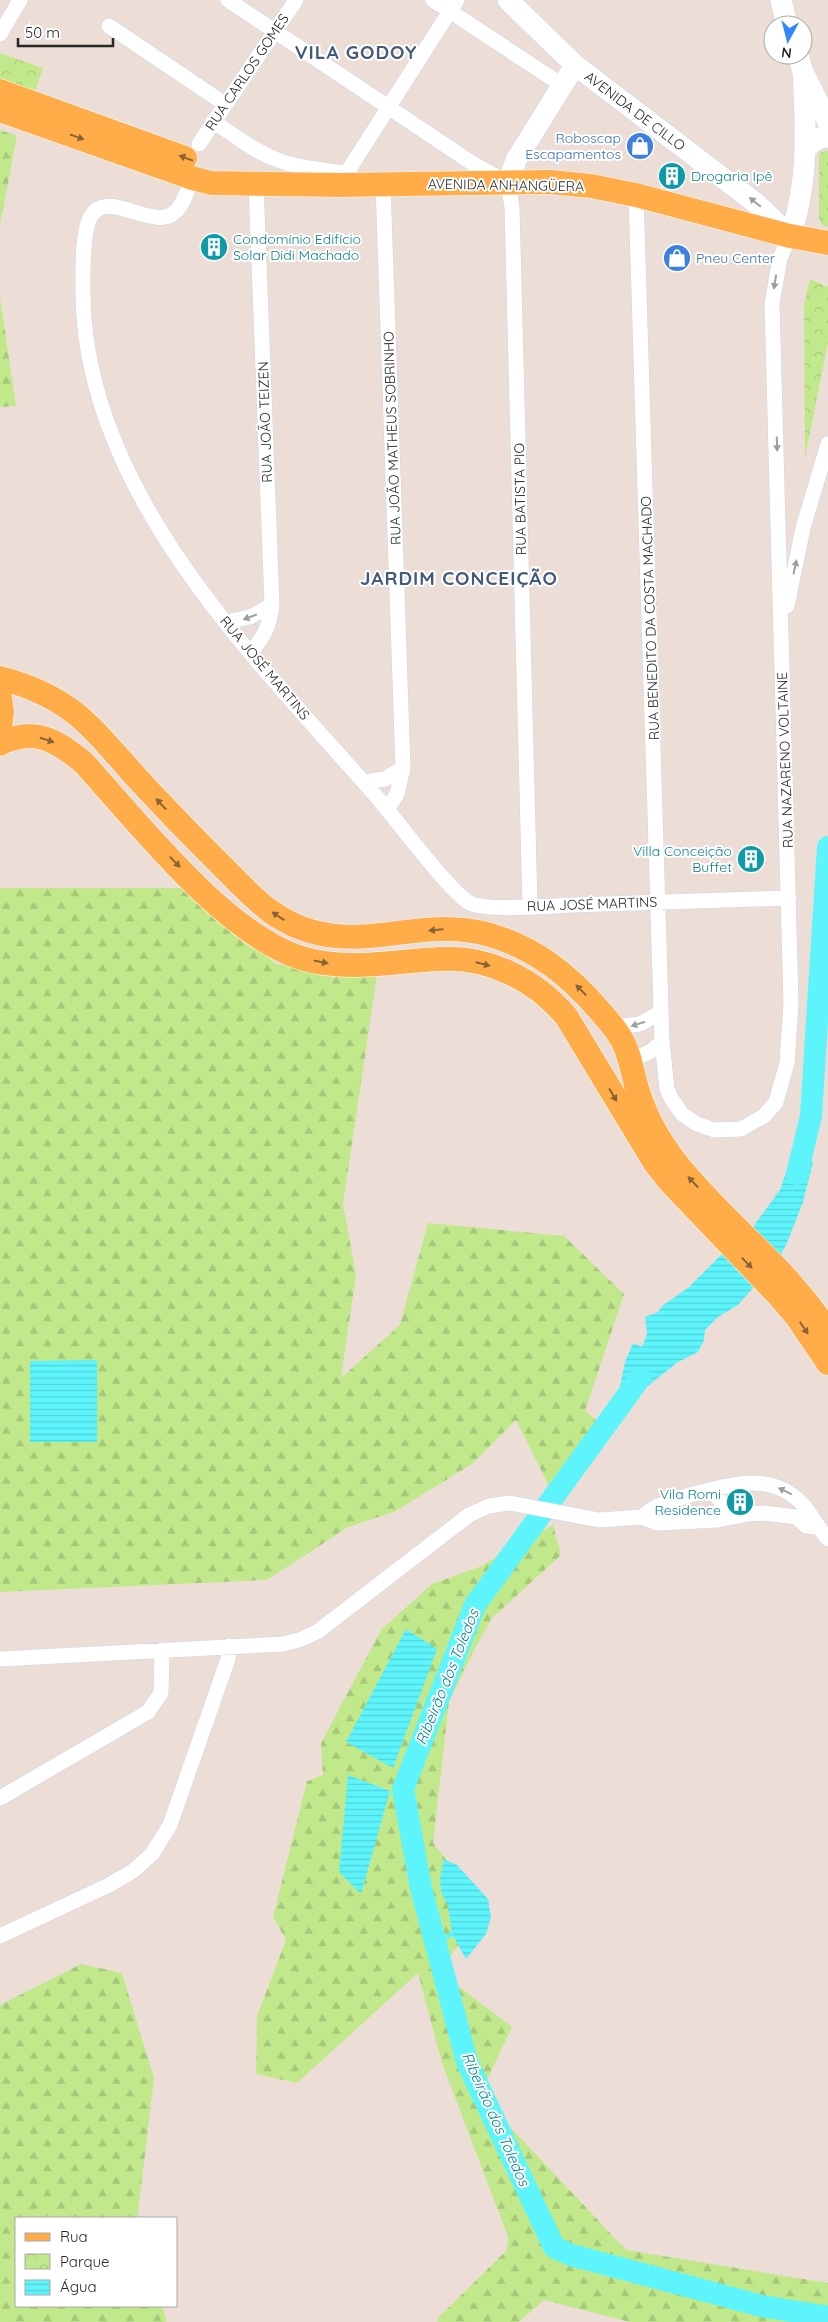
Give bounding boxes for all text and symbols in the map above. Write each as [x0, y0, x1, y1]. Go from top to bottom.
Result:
street label: RUA CARLOS GOMES [201, 10, 293, 134]
scale bar [18, 15, 112, 47]
north arrow [763, 15, 813, 65]
text: 50 m [25, 23, 60, 42]
district label: VILA GODOY [295, 40, 417, 64]
text: N [780, 43, 793, 62]
street label: AVENIDA DE CILLO [581, 67, 689, 155]
place label: Roboscap Escapamentos [525, 129, 621, 163]
shop icon: Roboscap Escapamentos [625, 131, 655, 161]
one-way arrow [69, 134, 84, 141]
one-way arrow [178, 154, 193, 161]
building icon: Drogaria Ipê [657, 161, 687, 191]
place label: Drogaria Ipê [691, 167, 772, 185]
street label: AVENIDA ANHANGÜERA [428, 175, 584, 195]
one-way arrow [748, 196, 761, 207]
place label: Condomínio Edifício Solar Didi Machado [233, 230, 361, 264]
building icon: Condomínio Edifício Solar Didi Machado [199, 232, 229, 262]
shop icon: Pneu Center [662, 243, 692, 273]
place label: Pneu Center [696, 249, 776, 267]
one-way arrow [771, 274, 779, 290]
street label: RUA JOÃO MATHEUS SOBRINHO [379, 331, 405, 545]
street label: RUA JOÃO TEIZEN [254, 361, 276, 483]
one-way arrow [773, 436, 781, 452]
street label: RUA BATISTA PIO [510, 442, 530, 555]
street label: RUA BENEDITO DA COSTA MACHADO [637, 495, 663, 740]
one-way arrow [792, 559, 800, 575]
district label: JARDIM CONCEIÇÃO [360, 566, 558, 590]
street label: RUA JOSÉ MARTINS [216, 612, 314, 724]
one-way arrow [243, 613, 257, 621]
street label: RUA NAZARENO VOLTAINE [773, 671, 797, 848]
one-way arrow [39, 736, 54, 744]
one-way arrow [155, 798, 167, 810]
place label: Villa Conceição Buffet [633, 842, 732, 876]
building icon: Villa Conceição Buffet [736, 844, 766, 874]
one-way arrow [169, 856, 181, 868]
street label: RUA JOSÉ MARTINS [527, 893, 658, 915]
one-way arrow [271, 911, 285, 921]
one-way arrow [428, 927, 444, 935]
one-way arrow [314, 958, 330, 966]
one-way arrow [475, 960, 490, 968]
one-way arrow [575, 984, 587, 996]
one-way arrow [631, 1020, 646, 1028]
one-way arrow [609, 1089, 618, 1102]
one-way arrow [687, 1176, 699, 1188]
one-way arrow [741, 1256, 753, 1268]
one-way arrow [800, 1321, 809, 1335]
place label: Vila Romi Residence [655, 1485, 721, 1519]
building icon: Vila Romi Residence [725, 1487, 755, 1517]
one-way arrow [778, 1487, 793, 1495]
water label: Ribeirão dos Toledos [411, 1606, 483, 1748]
water label: Ribeirão dos Toledos [458, 2049, 534, 2190]
legend [15, 2217, 178, 2307]
text: Rua [60, 2227, 88, 2246]
text: Parque [60, 2252, 110, 2271]
text: Água [60, 2277, 97, 2296]

